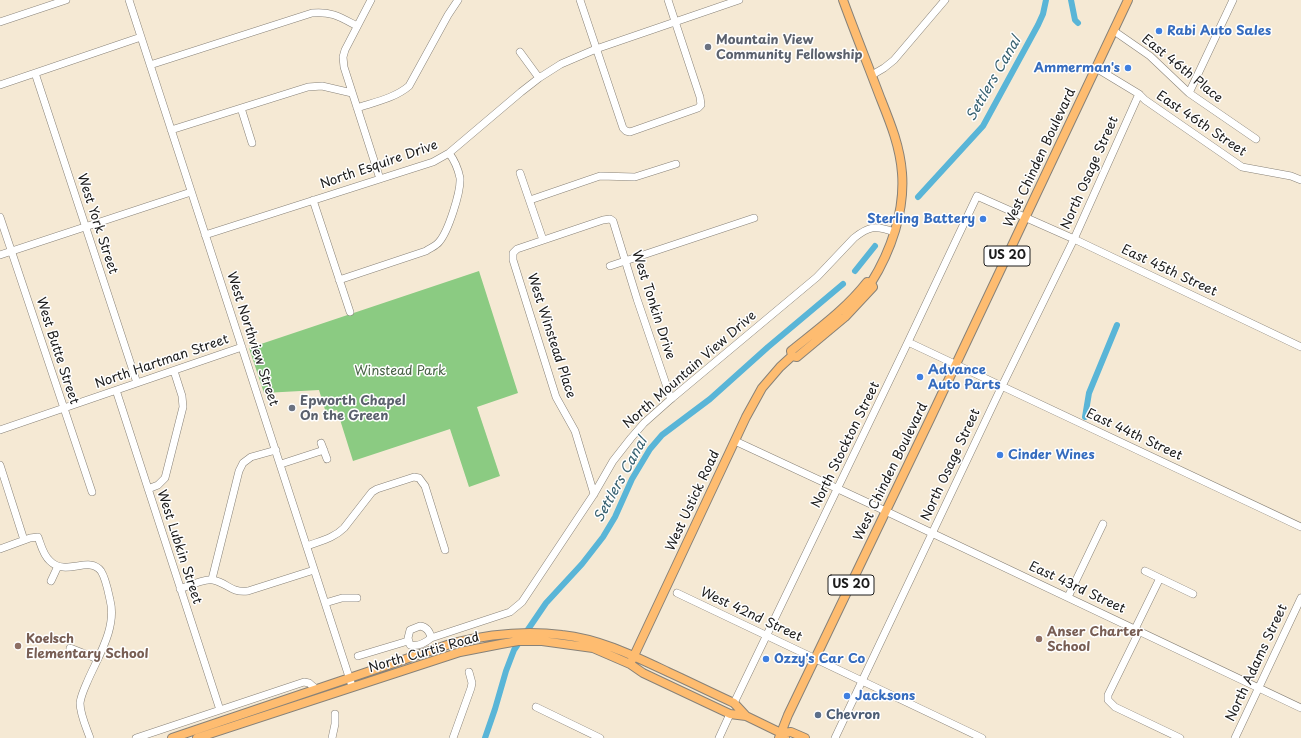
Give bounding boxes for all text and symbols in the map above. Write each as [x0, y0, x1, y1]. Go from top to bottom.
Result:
place label: Rabi Auto Sales [1167, 23, 1271, 39]
marker: Rabi Auto Sales [1154, 26, 1164, 36]
place label: Mountain View Community Fellowship [716, 32, 862, 63]
street label: East 46th Place [1138, 32, 1226, 106]
water label: Settlers Canal [963, 34, 1025, 124]
marker: Mountain View Community Fellowship [703, 42, 713, 52]
place label: Ammerman's [1034, 60, 1120, 76]
marker: Ammerman's [1123, 63, 1133, 73]
street label: West Chinden Boulevard [1001, 86, 1079, 230]
street label: East 46th Street [1153, 88, 1249, 160]
street label: North Osage Street [1058, 114, 1122, 232]
street label: North Esquire Drive [318, 138, 440, 192]
street label: West York Street [73, 172, 121, 276]
place label: Sterling Battery [867, 211, 975, 227]
marker: Sterling Battery [978, 214, 988, 224]
street label: East 45th Street [1119, 242, 1219, 300]
road number: US 20 [984, 246, 1030, 266]
street label: West Tonkin Drive [628, 249, 678, 361]
street label: West Northview Street [223, 270, 281, 408]
street label: West Winstead Place [523, 272, 579, 400]
street label: West Butte Street [32, 296, 82, 406]
street label: North Mountain View Drive [620, 308, 760, 432]
street label: North Hartman Street [93, 332, 231, 392]
place label: Advance Auto Parts [928, 362, 1001, 393]
park label: Winstead Park [354, 363, 446, 379]
marker: Advance Auto Parts [915, 372, 925, 382]
street label: North Stockton Street [809, 379, 883, 511]
place label: Epworth Chapel On the Green [300, 393, 405, 424]
street label: West Chinden Boulevard [851, 400, 931, 544]
marker: Epworth Chapel On the Green [287, 403, 297, 413]
street label: North Osage Street [918, 406, 984, 524]
street label: East 44th Street [1083, 406, 1185, 464]
water label: Settlers Canal [591, 435, 651, 525]
place label: Cinder Wines [1008, 447, 1095, 463]
street label: West Ustick Road [663, 448, 723, 554]
marker: Cinder Wines [995, 450, 1005, 460]
street label: West Lubkin Street [153, 488, 205, 606]
street label: East 43rd Street [1026, 559, 1128, 617]
road number: US 20 [828, 575, 874, 595]
street label: West 42nd Street [698, 585, 804, 645]
street label: North Adams Street [1223, 602, 1291, 724]
place label: Anser Charter School [1047, 624, 1143, 655]
street label: North Curtis Road [367, 630, 481, 676]
place label: Koelsch Elementary School [26, 631, 148, 662]
marker: Anser Charter School [1034, 634, 1044, 644]
marker: Koelsch Elementary School [13, 641, 23, 651]
place label: Ozzy's Car Co [774, 651, 865, 667]
marker: Ozzy's Car Co [761, 654, 771, 664]
place label: Jacksons [855, 688, 915, 704]
marker: Jacksons [842, 691, 852, 701]
place label: Chevron [826, 707, 880, 723]
marker: Chevron [813, 710, 823, 720]

